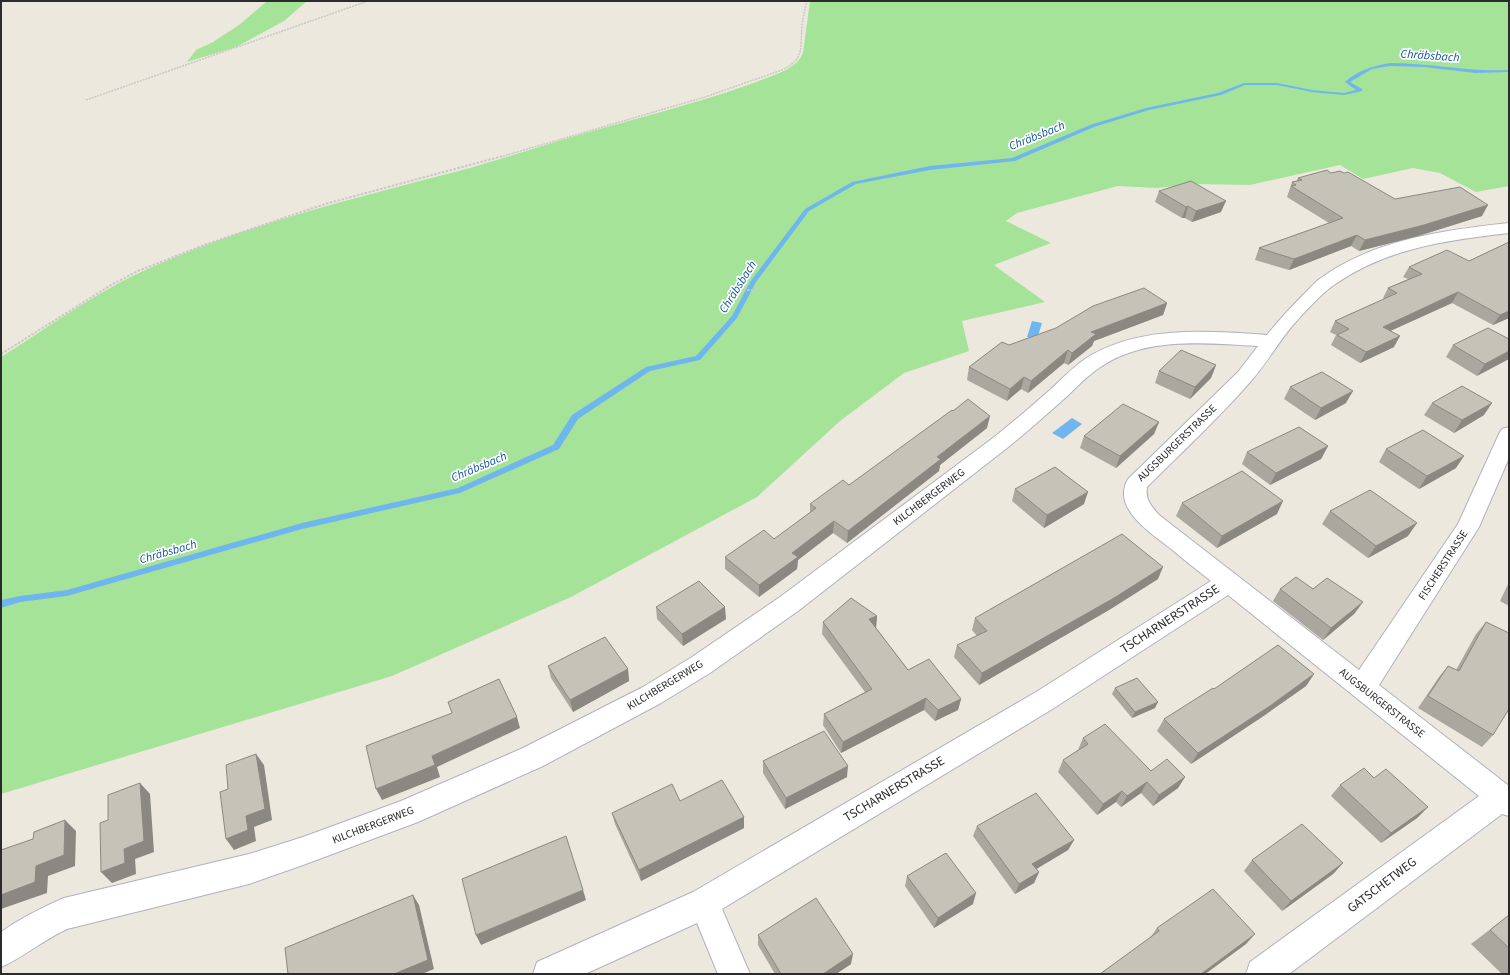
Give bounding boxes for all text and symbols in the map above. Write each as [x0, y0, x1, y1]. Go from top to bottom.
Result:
water label: Chräbsbach [1400, 45, 1460, 67]
water label: Chräbsbach [1007, 117, 1067, 155]
water label: Chräbsbach [715, 258, 761, 316]
street label: AUGSBURGERSTRASSE [1134, 401, 1220, 485]
water label: Chräbsbach [449, 448, 509, 486]
street label: KILCHBERGERWEG [890, 465, 968, 529]
street label: FISCHERSTRASSE [1415, 527, 1471, 603]
water label: Chräbsbach [137, 536, 199, 568]
street label: TSCHARNERSTRASSE [1117, 580, 1223, 658]
street label: KILCHBERGERWEG [624, 656, 706, 714]
street label: AUGSBURGERSTRASSE [1336, 665, 1428, 741]
street label: TSCHARNERSTRASSE [840, 752, 948, 826]
street label: KILCHBERGERWEG [330, 802, 416, 847]
street label: GATSCHETWEG [1344, 853, 1420, 917]

